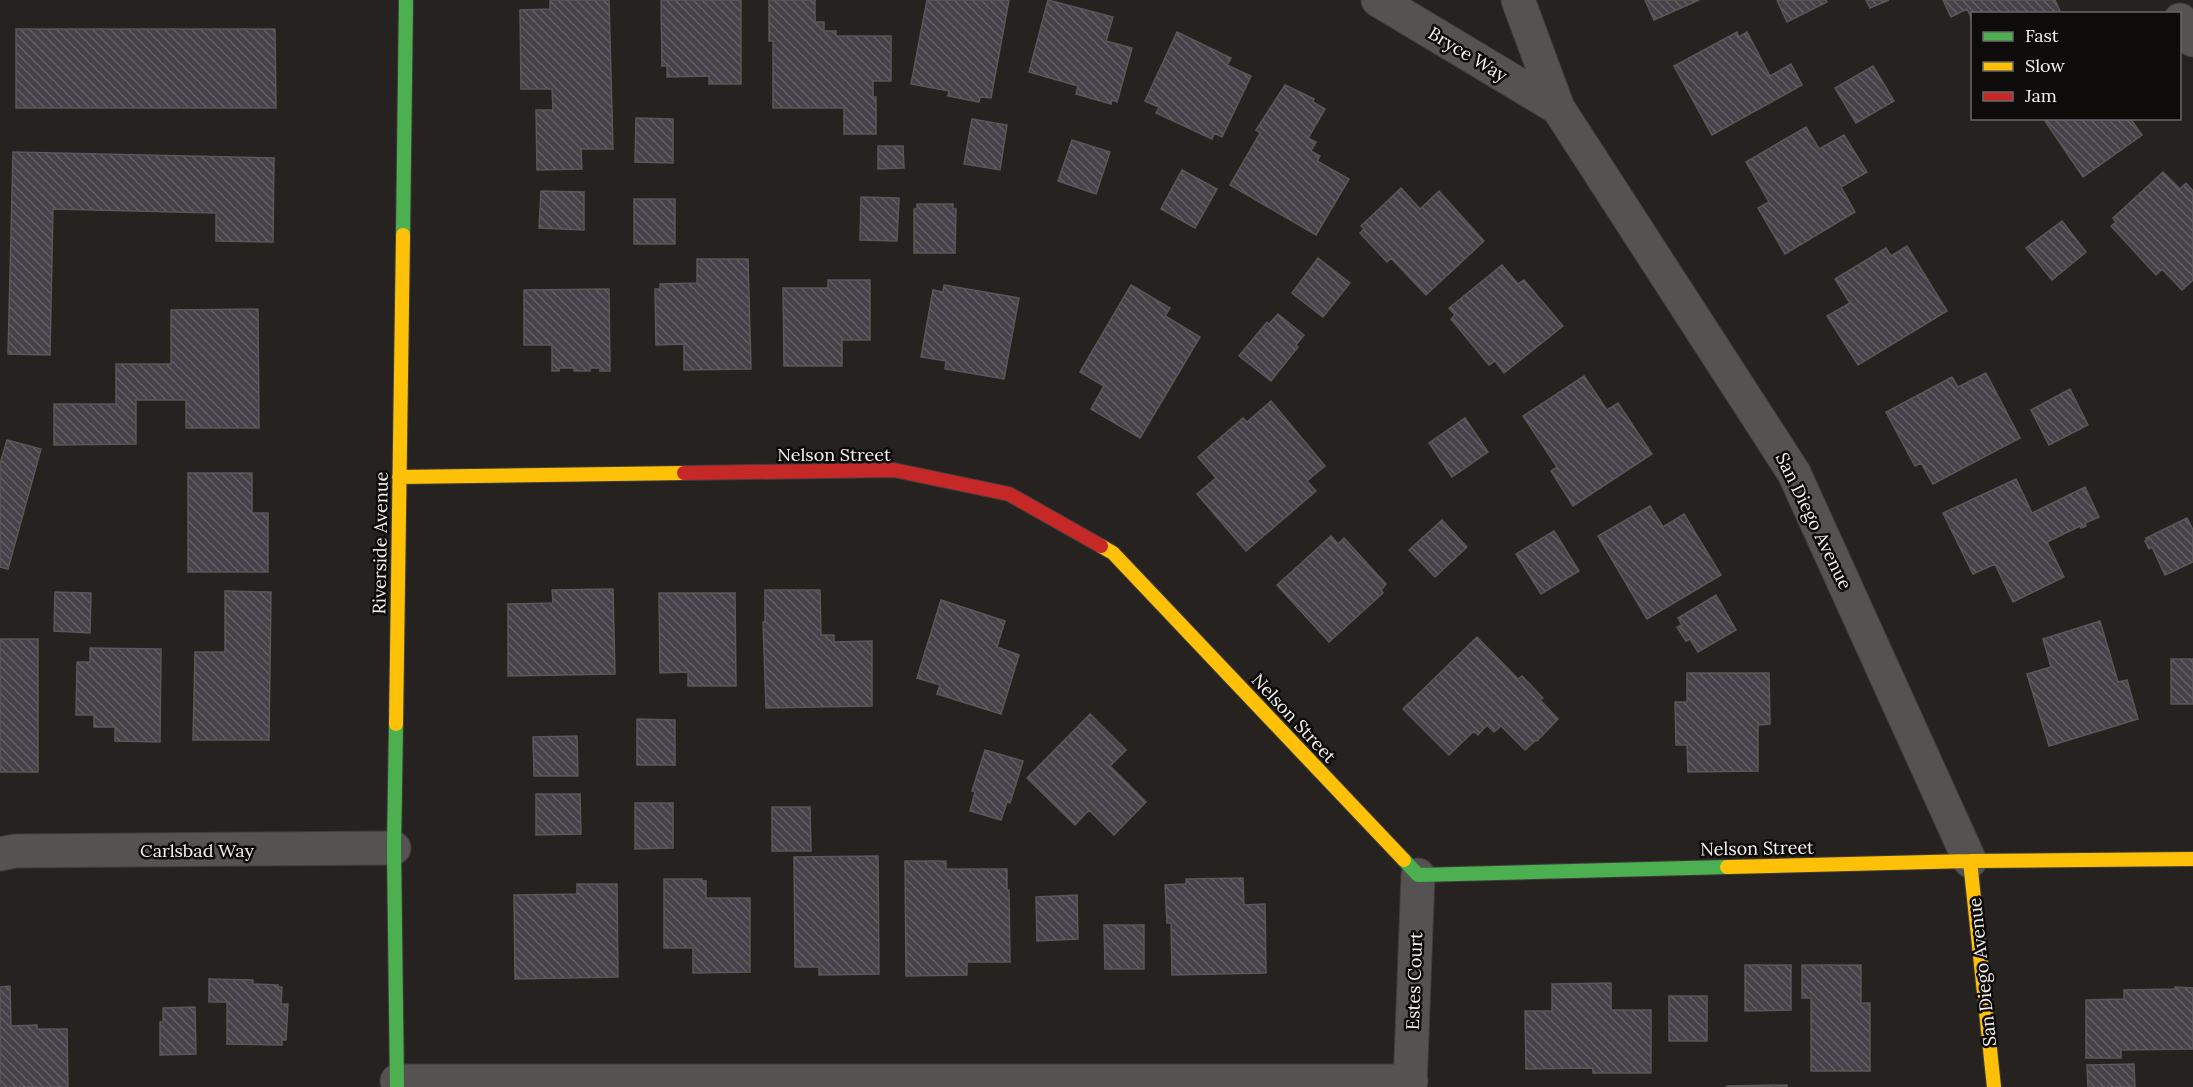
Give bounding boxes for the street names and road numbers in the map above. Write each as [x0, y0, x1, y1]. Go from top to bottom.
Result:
street label: Bryce Way [1424, 21, 1512, 87]
street label: Nelson Street [777, 443, 891, 466]
street label: San Diego Avenue [1771, 449, 1857, 593]
street label: Riverside Avenue [367, 471, 393, 615]
street label: Nelson Street [1247, 669, 1341, 767]
street label: Nelson Street [1700, 836, 1814, 860]
street label: Carlsbad Way [140, 839, 254, 862]
street label: San Diego Avenue [1963, 896, 2001, 1048]
street label: Estes Court [1401, 932, 1427, 1030]

